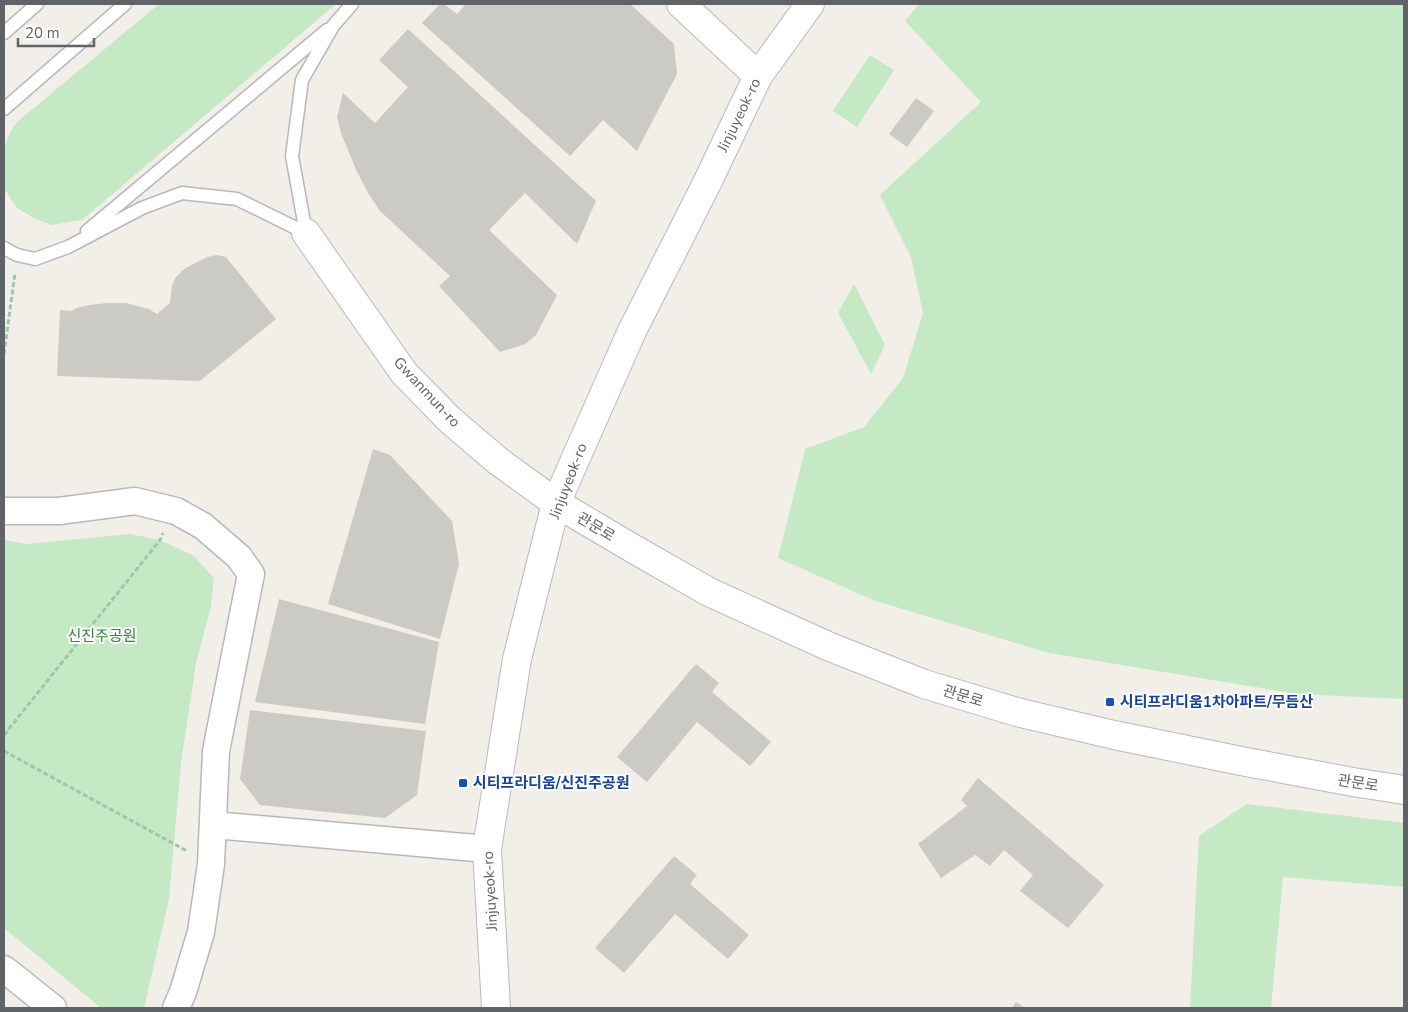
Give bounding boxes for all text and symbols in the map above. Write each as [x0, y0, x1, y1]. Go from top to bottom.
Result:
scale bar [18, 15, 94, 47]
text: 20 m [25, 23, 60, 43]
street label: Jinjuyeok-ro [712, 75, 765, 156]
street label: Gwanmun-ro [389, 352, 465, 432]
street label: Jinjuyeok-ro [544, 440, 592, 523]
street label: 관문로 [573, 508, 619, 546]
park label: 신진주공원 [67, 626, 137, 646]
street label: 관문로 [940, 680, 986, 712]
place label: 시티프라디움1차아파트/무듬산 [1120, 692, 1313, 712]
marker: 시티프라디움1차아파트/무듬산 [1104, 696, 1116, 708]
street label: 관문로 [1336, 770, 1380, 796]
place label: 시티프라디움/신진주공원 [473, 773, 630, 793]
marker: 시티프라디움/신진주공원 [457, 777, 469, 789]
street label: Jinjuyeok-ro [478, 851, 502, 932]

